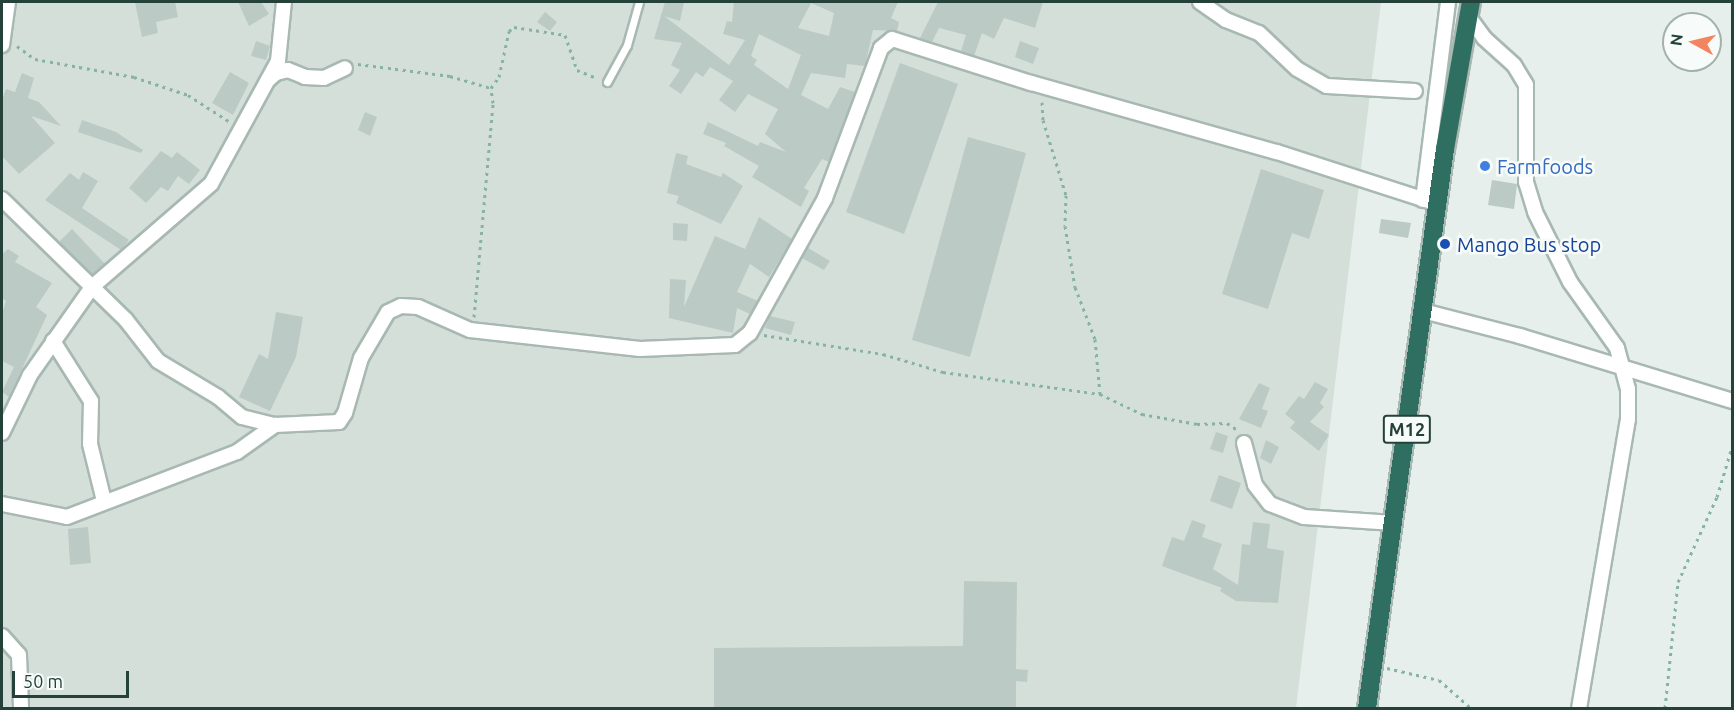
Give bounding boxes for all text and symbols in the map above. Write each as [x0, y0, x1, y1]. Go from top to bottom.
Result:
north arrow [1662, 12, 1722, 72]
text: N [1666, 33, 1686, 47]
place label: Farmfoods [1497, 154, 1593, 178]
marker: Farmfoods [1478, 159, 1492, 173]
place label: Mango Bus stop [1457, 232, 1601, 256]
marker: Mango Bus stop [1438, 237, 1452, 251]
road number: M12 [1382, 414, 1432, 444]
scale bar [15, 659, 132, 697]
text: 50 m [23, 671, 63, 691]

